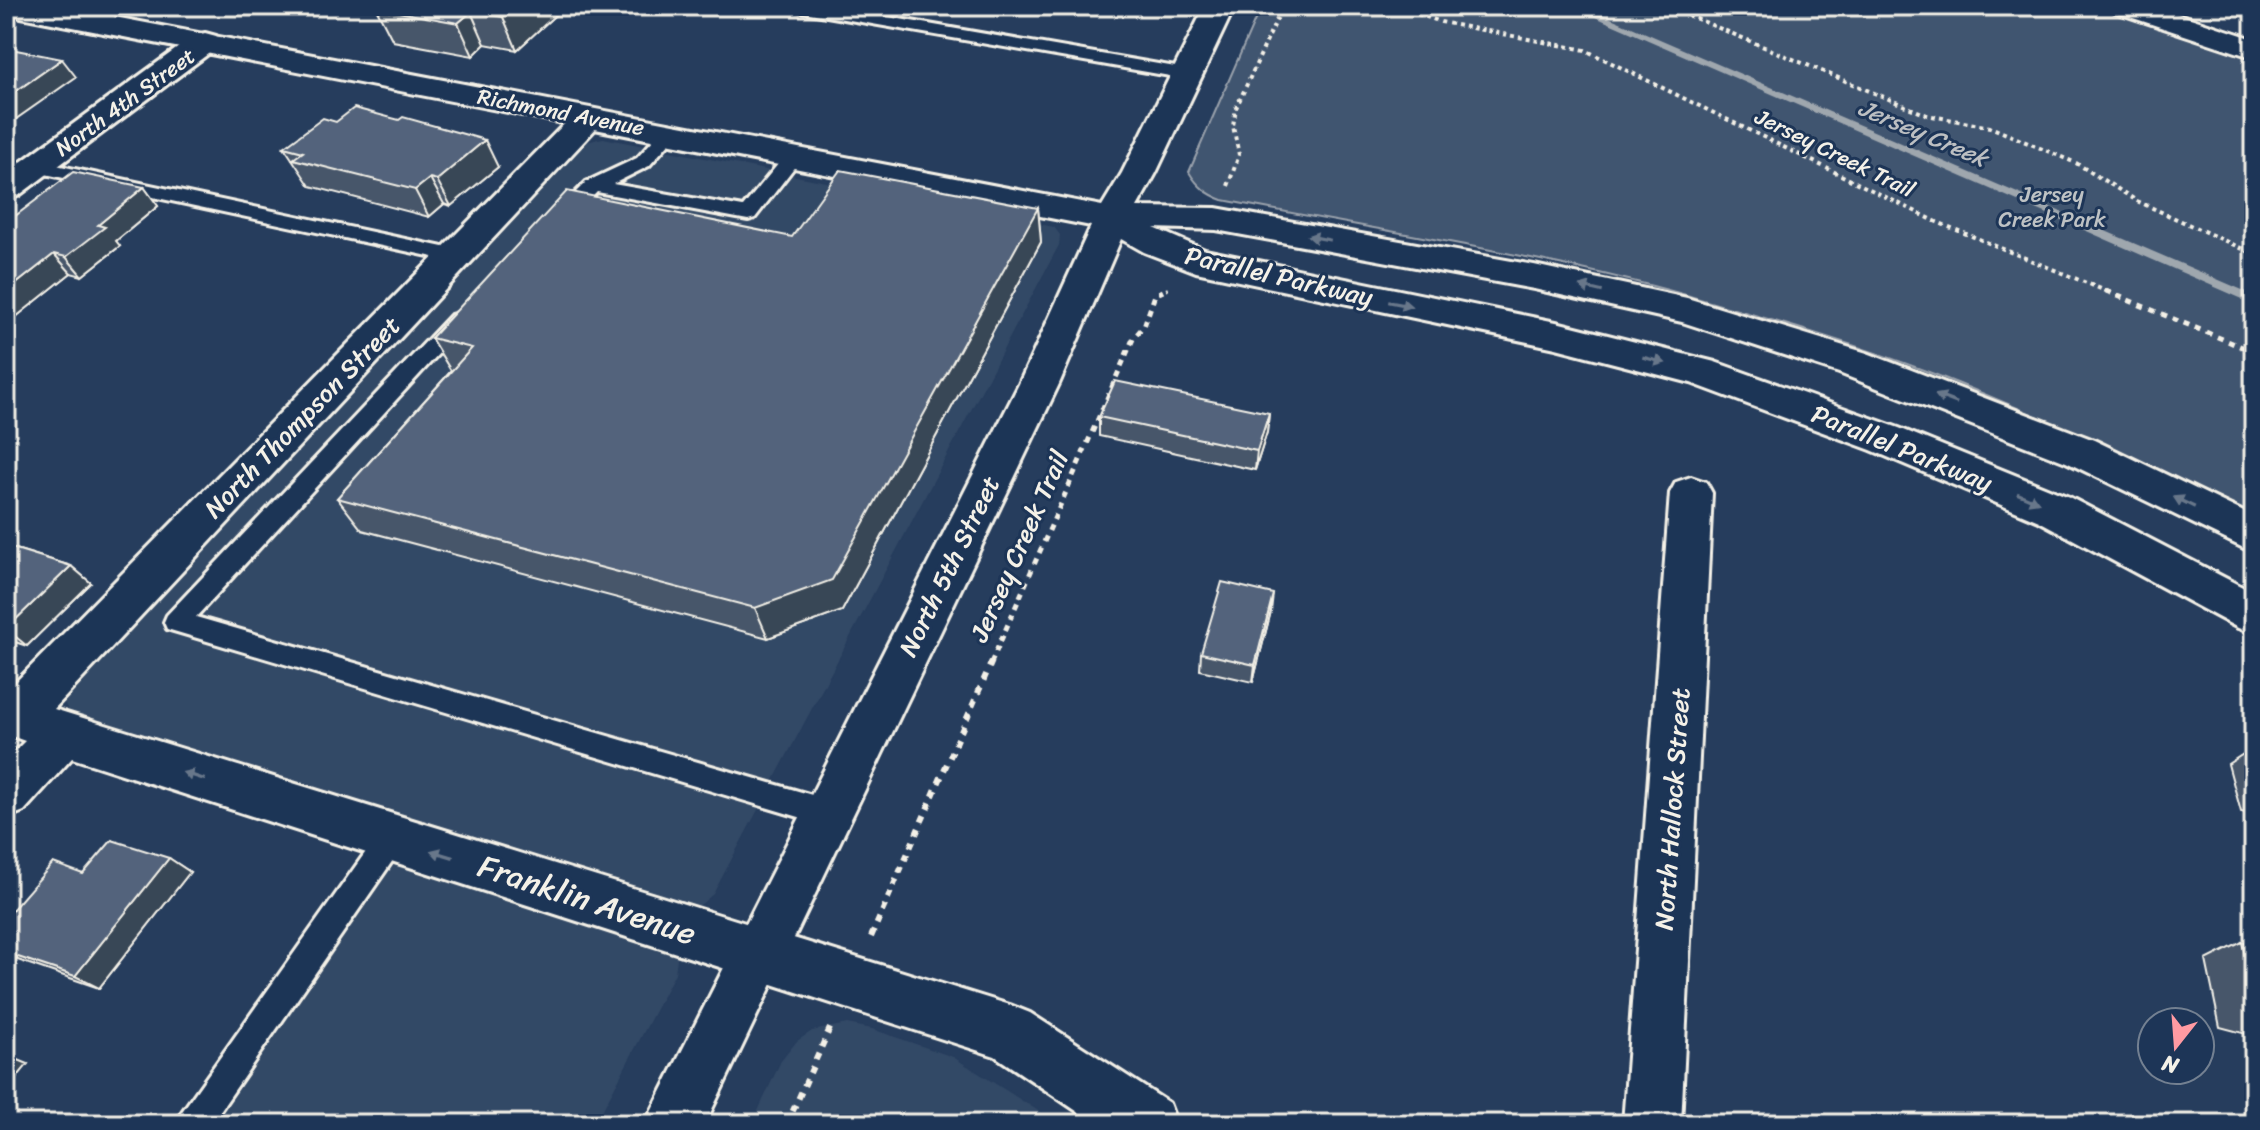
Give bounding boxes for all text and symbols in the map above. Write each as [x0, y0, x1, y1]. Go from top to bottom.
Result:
street label: North 4th Street [46, 37, 204, 167]
street label: Richmond Avenue [474, 77, 648, 147]
water label: Jersey Creek [1852, 87, 1997, 180]
street label: Jersey Creek Trail [1747, 97, 1922, 209]
park label: Jersey Creek Park [1998, 175, 2106, 239]
street label: Parallel Parkway [1180, 232, 1378, 320]
one-way arrow [1307, 232, 1332, 244]
one-way arrow [1578, 282, 1603, 295]
one-way arrow [1387, 298, 1412, 311]
street label: North Thompson Street [192, 304, 412, 530]
one-way arrow [1641, 354, 1666, 366]
street label: Parallel Parkway [1804, 391, 2000, 505]
one-way arrow [1934, 392, 1958, 405]
street label: Jersey Creek Trail [956, 442, 1082, 650]
street label: North 5th Street [885, 467, 1013, 665]
one-way arrow [2016, 492, 2040, 505]
one-way arrow [2172, 495, 2196, 509]
street label: North Hallock Street [1641, 686, 1703, 932]
one-way arrow [182, 769, 206, 781]
street label: Franklin Avenue [470, 838, 704, 962]
one-way arrow [430, 847, 454, 860]
north arrow [2136, 1006, 2216, 1086]
text: N [2157, 1044, 2184, 1086]

